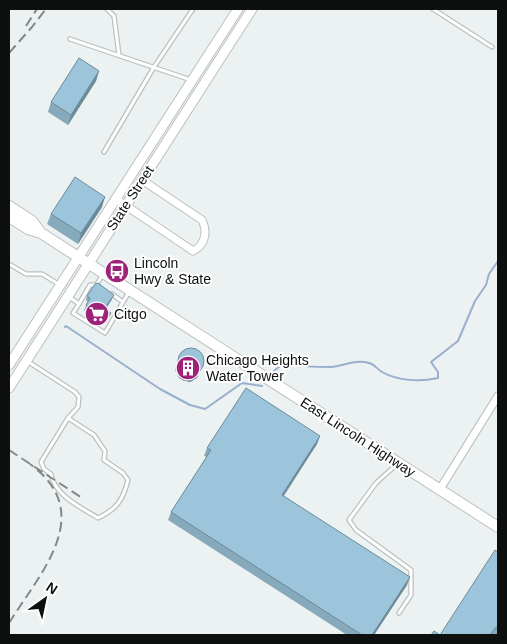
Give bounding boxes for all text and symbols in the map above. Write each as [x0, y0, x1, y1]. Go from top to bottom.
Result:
street label: State Street [103, 163, 157, 233]
place label: Lincoln Hwy & State [134, 255, 211, 287]
bus stop icon: Lincoln Hwy & State [104, 258, 130, 284]
supermarket icon: Citgo [84, 301, 110, 327]
place label: Citgo [114, 306, 147, 322]
place label: Chicago Heights Water Tower [206, 352, 309, 384]
building icon: Chicago Heights Water Tower [175, 355, 201, 381]
street label: East Lincoln Highway [298, 394, 418, 480]
north arrow [20, 574, 70, 624]
text: N [43, 579, 61, 598]

